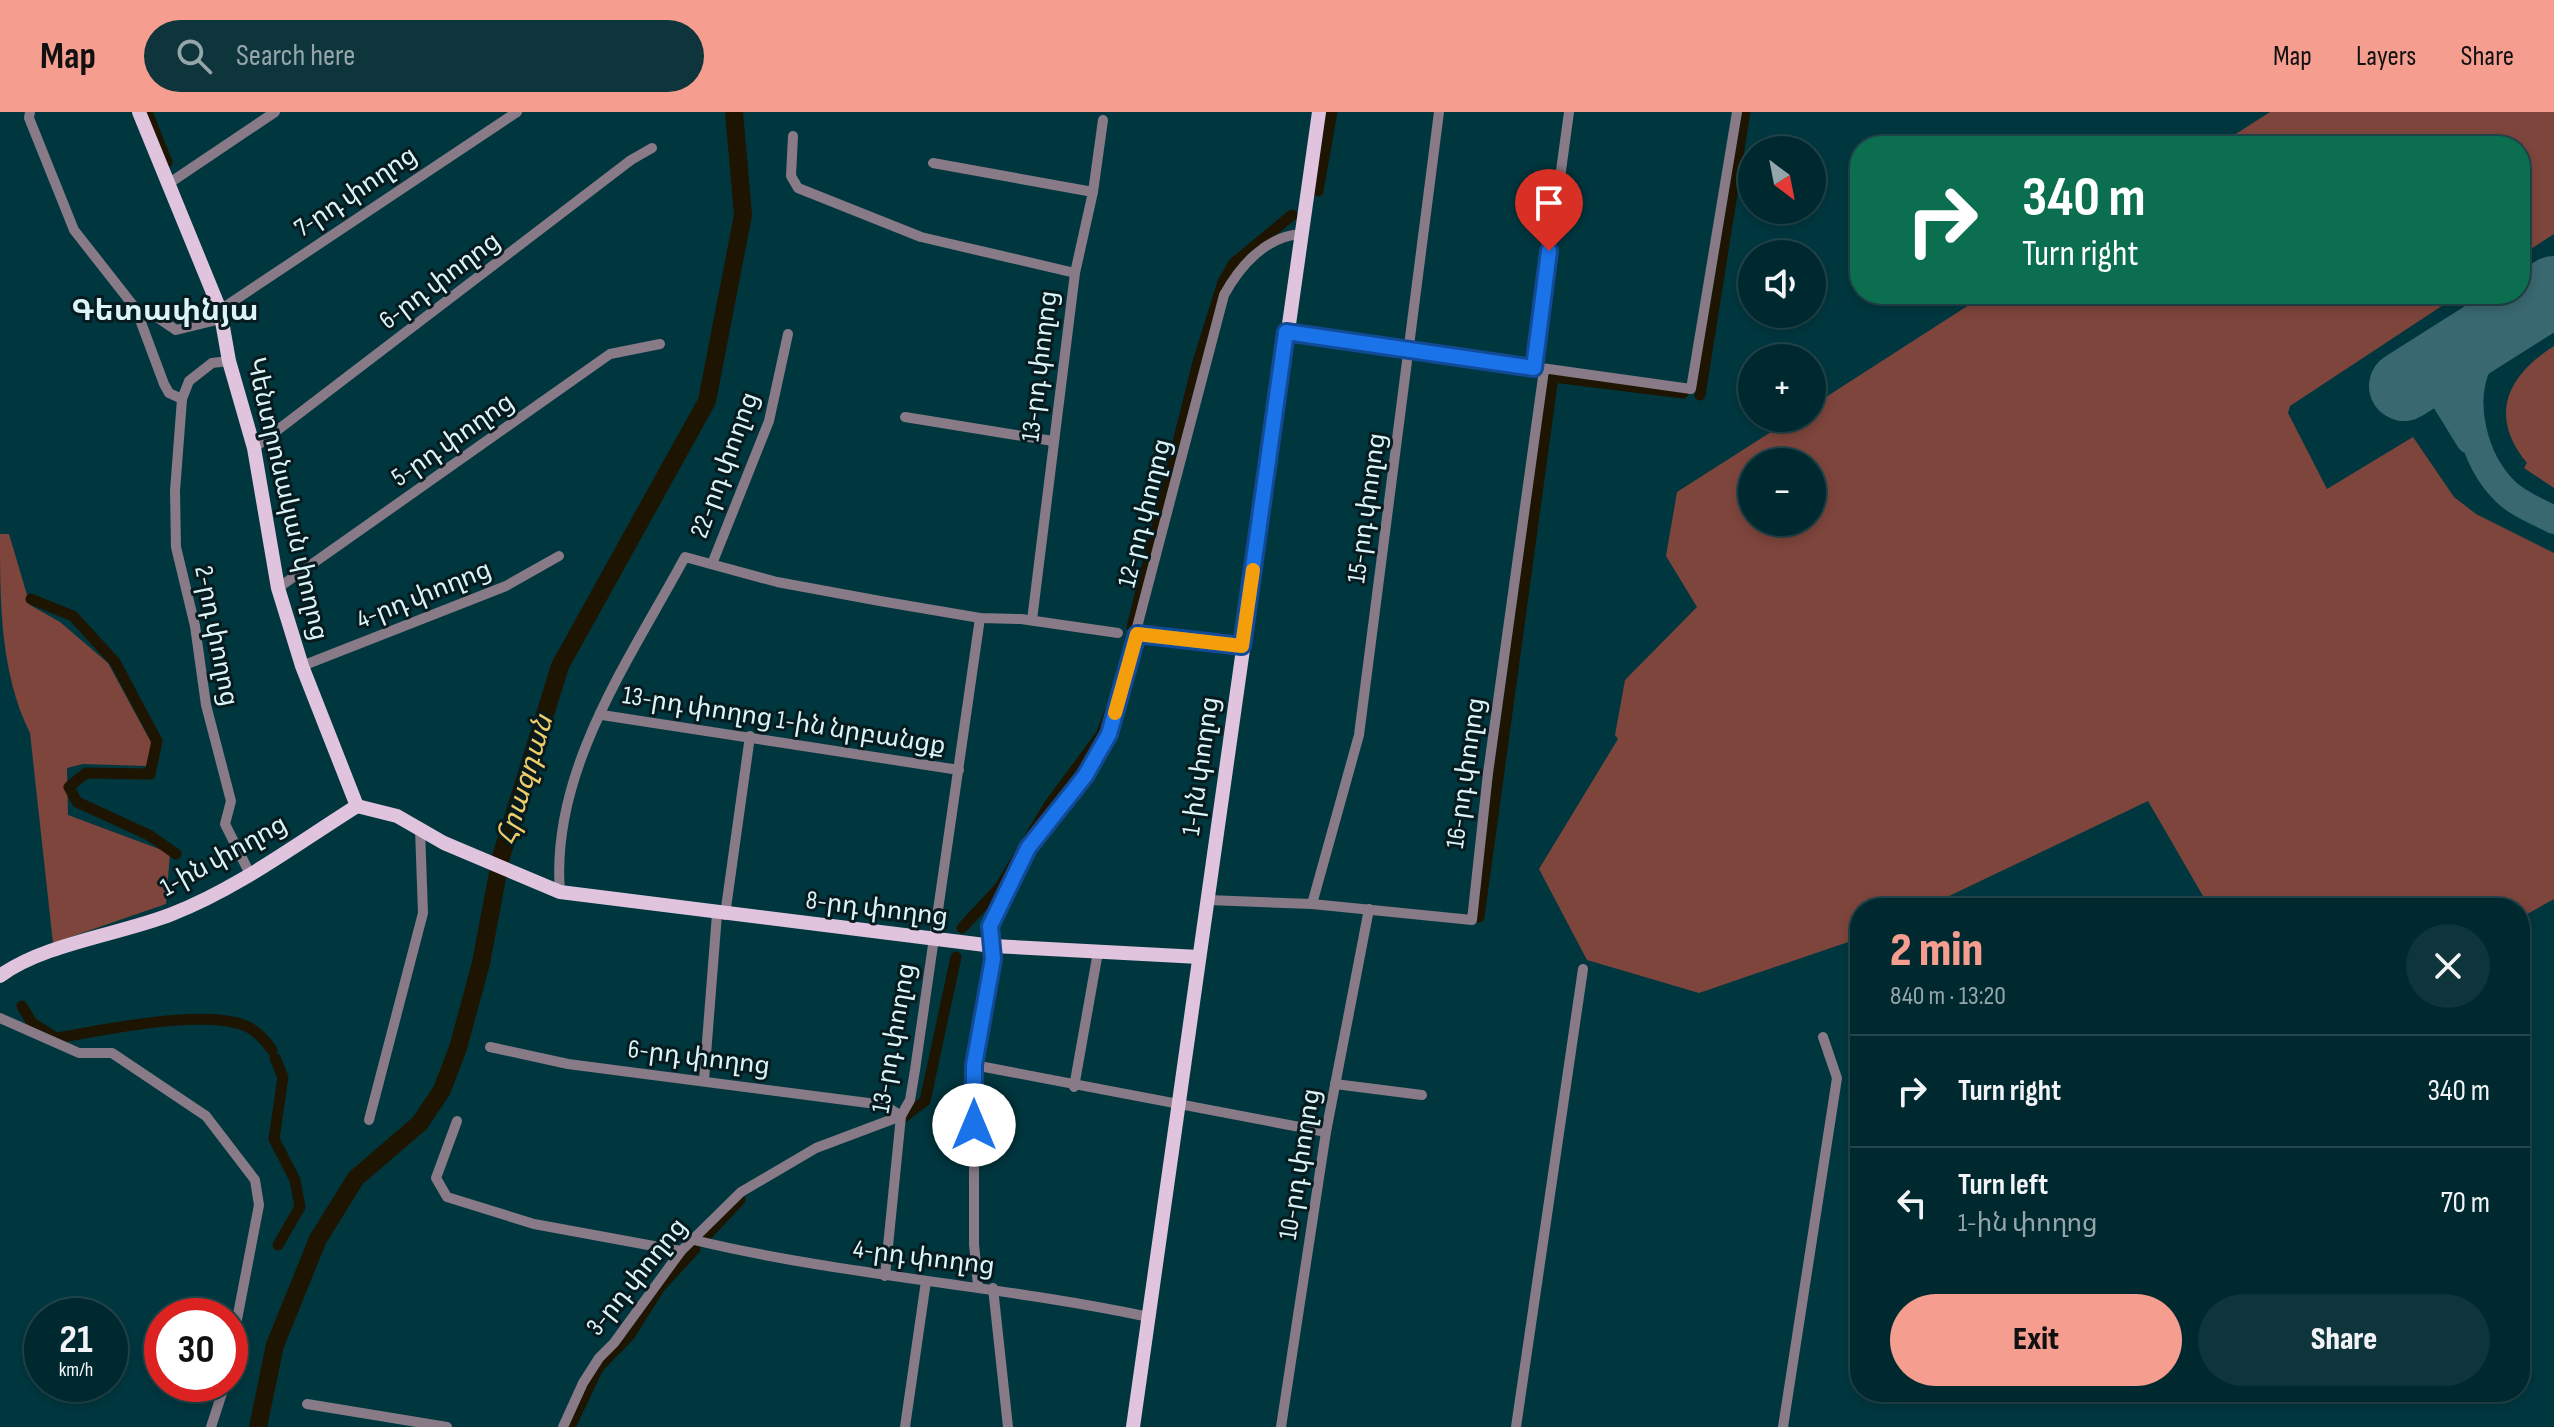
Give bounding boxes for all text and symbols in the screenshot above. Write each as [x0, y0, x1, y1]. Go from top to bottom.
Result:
search box [144, 20, 704, 92]
text: Map [40, 34, 96, 79]
icon: search [172, 34, 216, 78]
text: Search here [236, 38, 355, 74]
text: Map [2273, 40, 2312, 73]
text: Layers [2356, 40, 2416, 73]
text: Share [2460, 40, 2514, 73]
north arrow [1738, 136, 1826, 224]
map controls [1738, 136, 1826, 536]
street label: 7-րդ փողոց [289, 140, 423, 244]
text: 340 m [2022, 165, 2146, 232]
icon: right [1890, 168, 1994, 272]
pin [1515, 169, 1583, 251]
icon: arrive [1527, 181, 1571, 225]
street label: 6-րդ փողոց [374, 226, 506, 336]
text: Turn right [2022, 233, 2139, 276]
button: sound [1738, 240, 1826, 328]
street label: 13-րդ փողոց [1015, 289, 1065, 443]
district label: Գետափնյա [71, 293, 259, 329]
button: + [1738, 344, 1826, 432]
street label: Կենտրոնական փողոց [239, 355, 335, 643]
street label: 5-րդ փողոց [386, 387, 520, 493]
street label: 22-րդ փողոց [684, 388, 766, 542]
street label: 15-րդ փողոց [1341, 431, 1393, 585]
street label: 12-րդ փողոց [1112, 436, 1178, 590]
button: − [1738, 448, 1826, 536]
street label: 4-րդ փողոց [352, 554, 496, 636]
street label: 2-րդ փողոց [187, 563, 245, 709]
street label: 13-րդ փողոց 1-ին նրբանցք [620, 680, 948, 762]
street label: 1-ին փողոց [1176, 695, 1226, 837]
street label: 16-րդ փողոց [1440, 696, 1492, 850]
water label: Հրազդան [490, 710, 561, 849]
street label: 1-ին փողոց [155, 809, 293, 903]
street label: 8-րդ փողոց [804, 885, 950, 933]
text: 2 min [1890, 922, 1983, 979]
button: close [2406, 924, 2490, 1008]
street label: 13-րդ փողոց [866, 961, 922, 1115]
text: 840 m · 13:20 [1890, 981, 2006, 1012]
street label: 6-րդ փողոց [626, 1034, 772, 1082]
icon: right [1890, 1069, 1934, 1113]
text: Turn right [1958, 1073, 2061, 1109]
text: 340 m [2427, 1073, 2490, 1109]
position arrow [932, 1083, 1016, 1167]
street label: 10-րդ փողոց [1273, 1086, 1327, 1242]
text: Turn left [1958, 1167, 2048, 1203]
icon: left [1890, 1181, 1934, 1225]
text: 70 m [2441, 1185, 2490, 1221]
text: 1-ին փողոց [1958, 1208, 2098, 1239]
street label: 3-րդ փողոց [580, 1212, 694, 1342]
street label: 4-րդ փողոց [851, 1234, 997, 1282]
button: Exit [1890, 1294, 2182, 1386]
button: Share [2198, 1294, 2490, 1386]
speed limit sign: 30 [144, 1298, 248, 1402]
text: 21 [59, 1316, 93, 1364]
text: km/h [59, 1358, 93, 1382]

